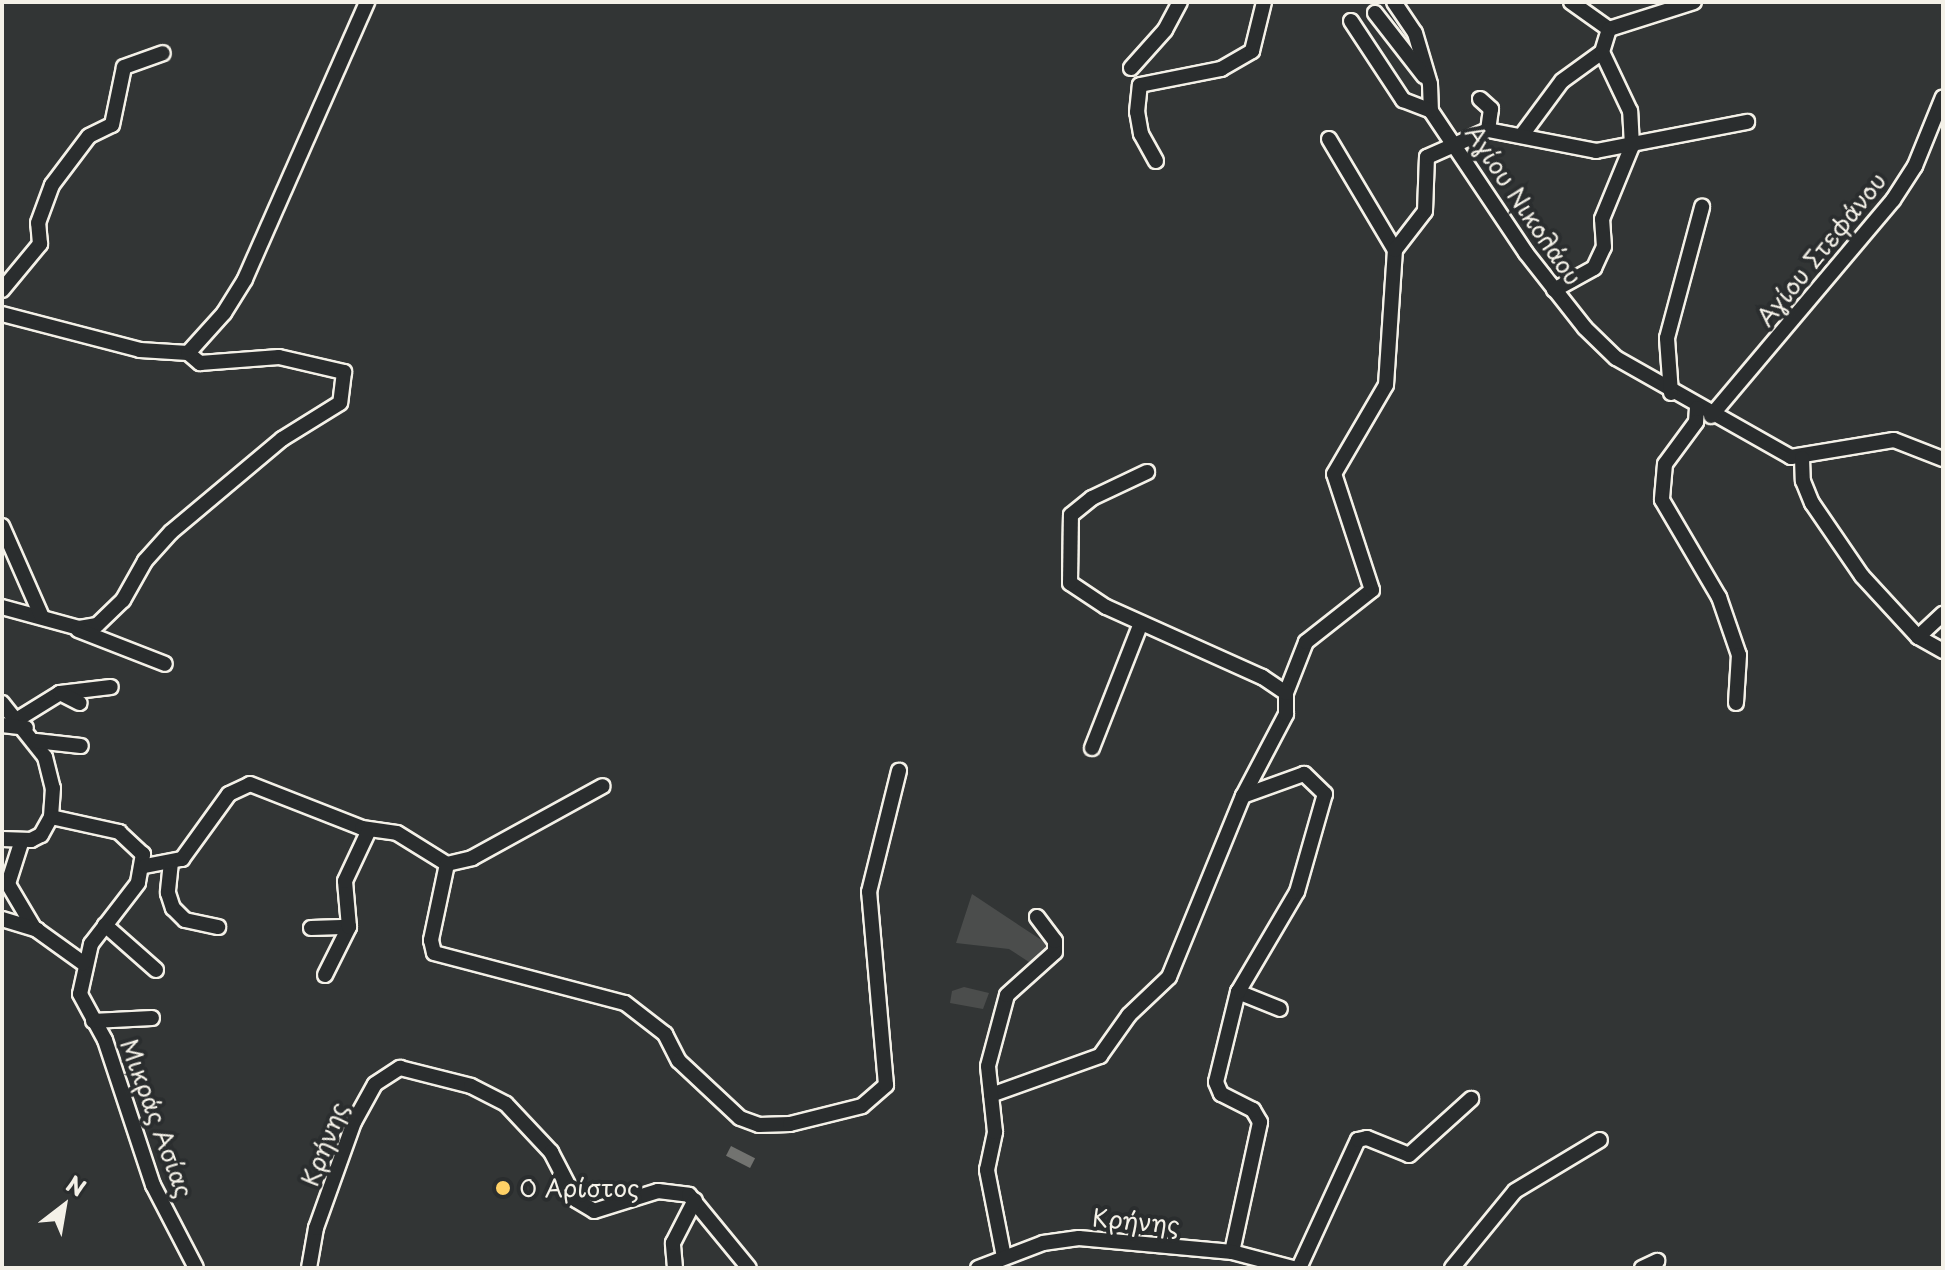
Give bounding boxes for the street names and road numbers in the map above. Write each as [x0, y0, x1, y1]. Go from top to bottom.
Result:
street label: Αγίου Νικολάου [1460, 120, 1588, 290]
street label: Αγίου Στεφάνου [1750, 167, 1892, 331]
street label: Μικράς Ασίας [115, 1035, 199, 1201]
street label: Κρήνης [295, 1098, 353, 1190]
street label: Κρήνης [1091, 1203, 1181, 1239]

